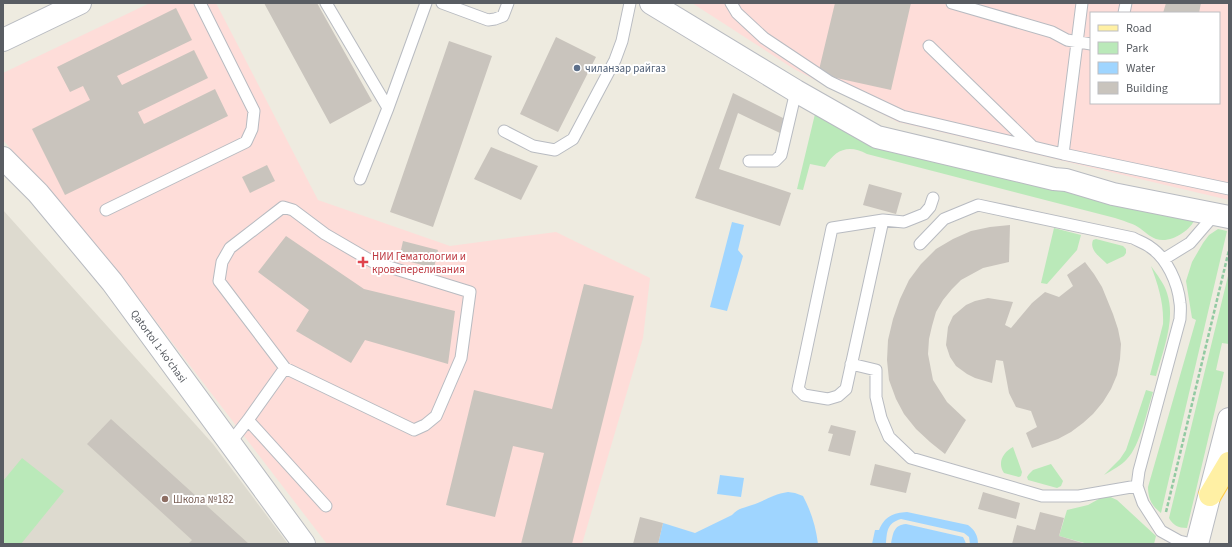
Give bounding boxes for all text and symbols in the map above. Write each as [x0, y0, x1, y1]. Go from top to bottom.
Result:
legend [1090, 12, 1220, 104]
text: Road [1126, 20, 1152, 37]
text: Park [1126, 40, 1148, 57]
text: Water [1126, 60, 1156, 77]
place label: чиланзар райгаз [585, 61, 666, 76]
marker: чиланзар райгаз [572, 63, 582, 73]
text: Building [1126, 80, 1168, 97]
place label: НИИ Гематологии и кровепереливания [372, 249, 466, 277]
marker: НИИ Гематологии и кровепереливания [357, 256, 369, 268]
street label: Qatortol 1-ko'chasi [127, 307, 190, 386]
place label: Школа №182 [173, 492, 234, 507]
marker: Школа №182 [160, 494, 170, 504]

